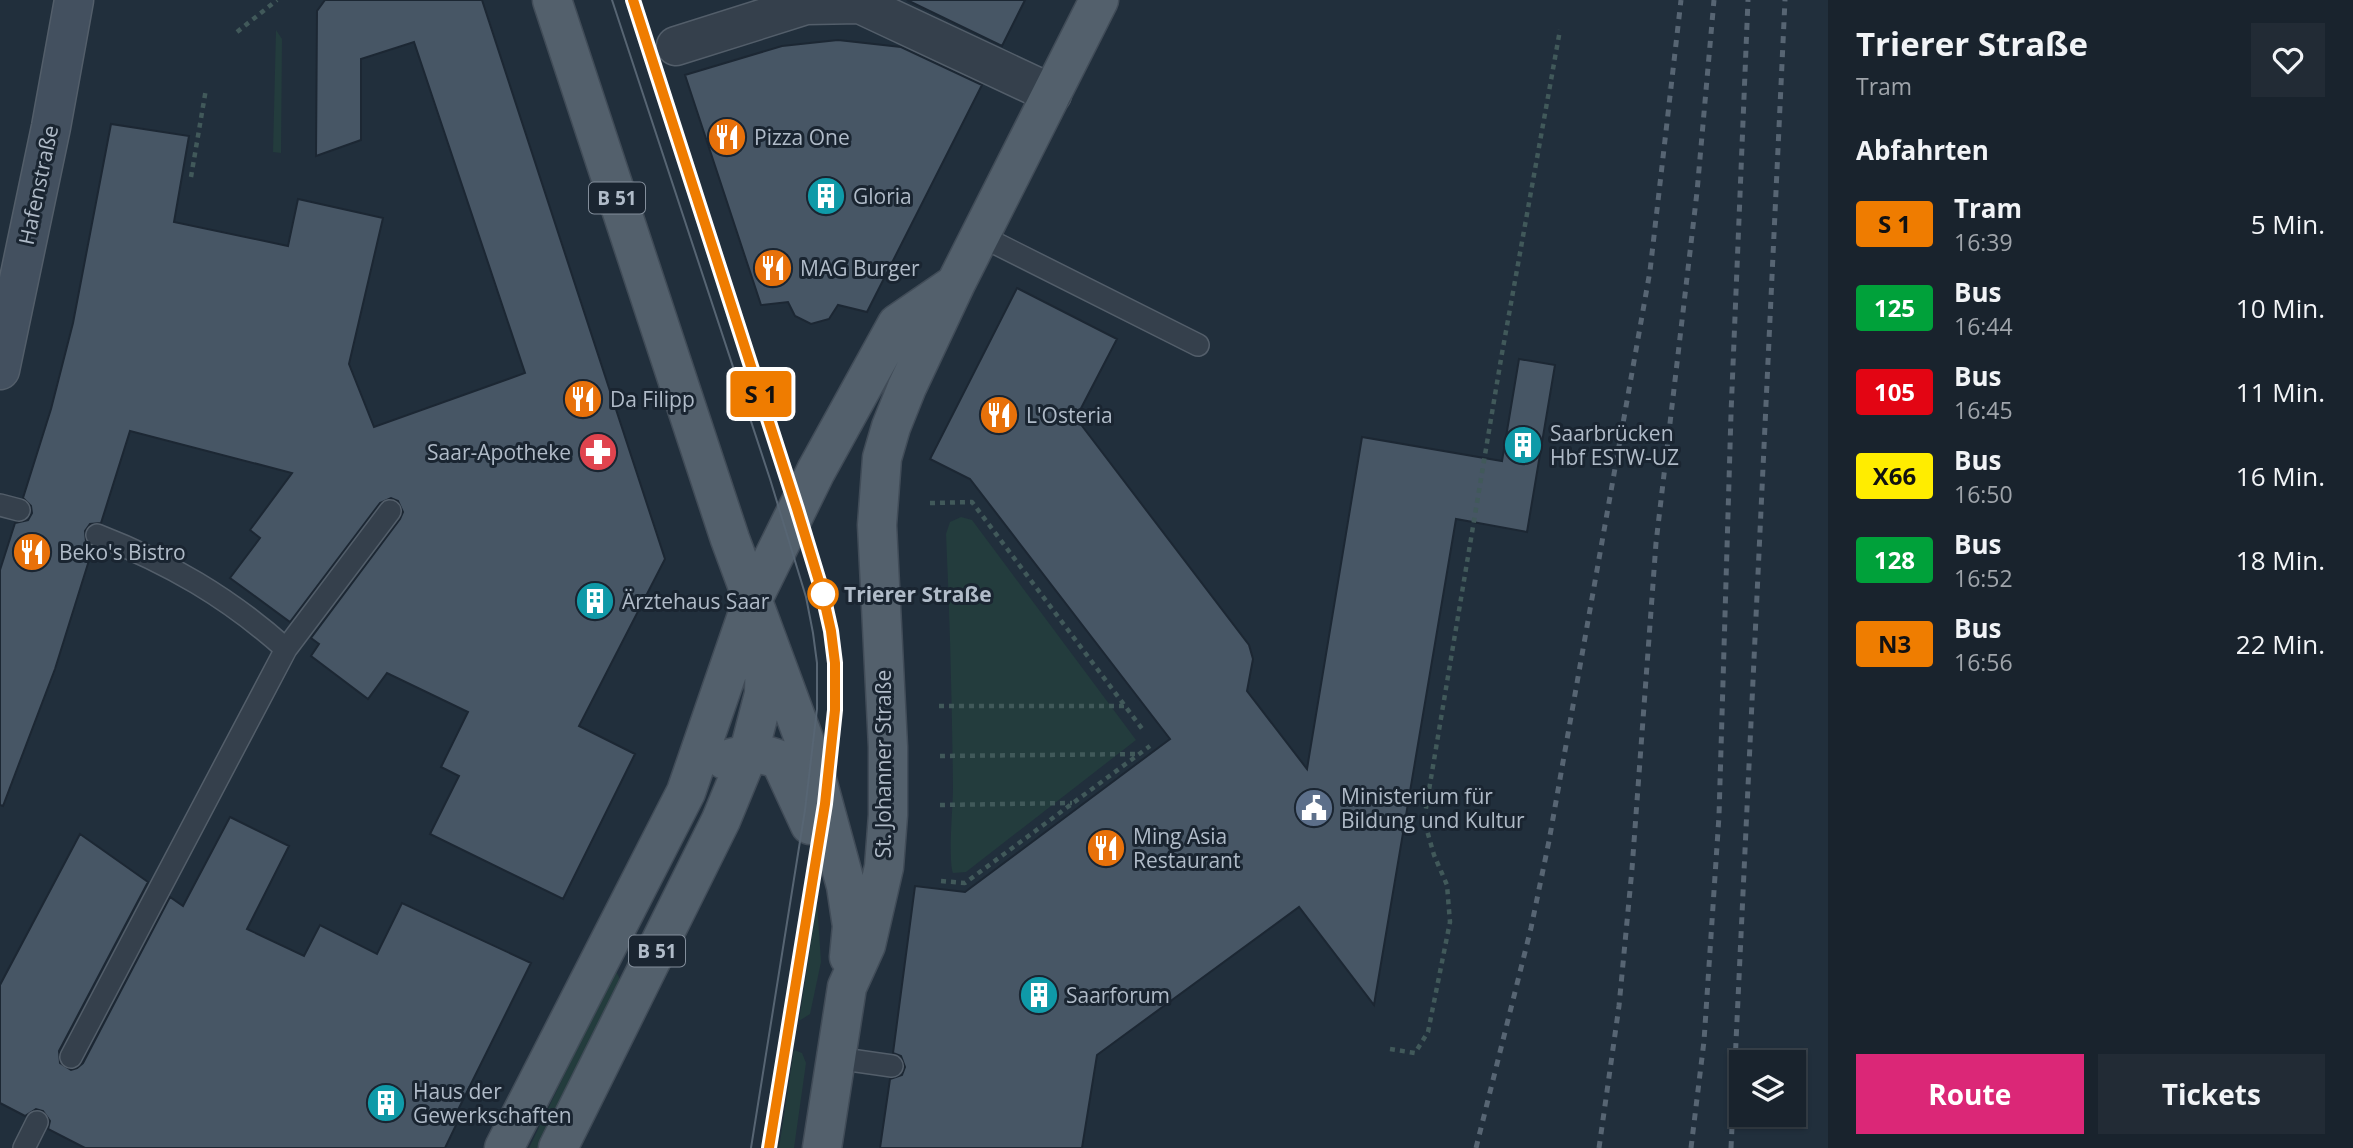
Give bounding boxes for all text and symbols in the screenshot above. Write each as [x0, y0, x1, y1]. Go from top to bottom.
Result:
text: Trierer Straße [1856, 21, 2088, 66]
button: heart [2251, 23, 2325, 97]
text: Tram [1856, 70, 1912, 102]
restaurant icon: Pizza One [706, 116, 748, 158]
street label: Hafenstraße [12, 123, 64, 247]
place label: Pizza One [754, 123, 850, 151]
text: Abfahrten [1856, 132, 1989, 168]
building icon: Gloria [805, 175, 847, 217]
road number: B 51 [589, 182, 645, 214]
place label: Gloria [853, 182, 912, 210]
text: Tram [1954, 190, 2022, 226]
text: 5 Min. [2251, 206, 2325, 242]
text: S 1 [1878, 207, 1911, 240]
text: 16:39 [1954, 226, 2013, 258]
restaurant icon: MAG Burger [752, 247, 794, 289]
place label: MAG Burger [800, 254, 920, 282]
text: Bus [1954, 274, 2001, 310]
text: 10 Min. [2236, 290, 2325, 326]
text: 125 [1874, 291, 1915, 324]
text: 16:44 [1954, 310, 2013, 342]
text: Bus [1954, 358, 2001, 394]
line badge: S 1 [721, 371, 801, 417]
text: 11 Min. [2236, 374, 2325, 410]
text: 105 [1874, 375, 1915, 408]
text: S 1 [744, 377, 778, 410]
restaurant icon: Da Filipp [562, 378, 604, 420]
place label: Da Filipp [610, 385, 695, 413]
restaurant icon: L'Osteria [978, 394, 1020, 436]
text: 16:45 [1954, 394, 2013, 426]
place label: L'Osteria [1026, 401, 1113, 429]
place label: Saarbrücken Hbf ESTW-UZ [1550, 419, 1679, 471]
building icon: Saarbrücken Hbf ESTW-UZ [1502, 424, 1544, 466]
pharmacy icon: Saar-Apotheke [577, 431, 619, 473]
place label: Saar-Apotheke [427, 438, 571, 466]
text: Bus [1954, 442, 2001, 478]
text: 16 Min. [2236, 458, 2325, 494]
text: X66 [1873, 459, 1916, 492]
text: 16:50 [1954, 478, 2013, 510]
text: Bus [1954, 526, 2001, 562]
restaurant icon: Beko's Bistro [11, 531, 53, 573]
place label: Beko's Bistro [59, 538, 186, 566]
text: 18 Min. [2236, 542, 2325, 578]
text: 128 [1874, 543, 1915, 576]
text: 16:52 [1954, 562, 2013, 594]
marker: Trierer Straße [808, 579, 838, 609]
building icon: Ärztehaus Saar [574, 580, 616, 622]
place label: Trierer Straße [844, 580, 992, 608]
place label: Ärztehaus Saar [622, 587, 770, 615]
text: Bus [1954, 610, 2001, 646]
text: 22 Min. [2236, 626, 2325, 662]
text: N3 [1878, 627, 1911, 660]
text: 16:56 [1954, 646, 2013, 678]
street label: St. Johanner Straße [869, 670, 897, 858]
place label: Ministerium für Bildung und Kultur [1341, 782, 1525, 834]
public building icon: Ministerium für Bildung und Kultur [1293, 787, 1335, 829]
place label: Ming Asia Restaurant [1133, 822, 1240, 874]
restaurant icon: Ming Asia Restaurant [1085, 827, 1127, 869]
road number: B 51 [629, 936, 685, 967]
building icon: Saarforum [1018, 974, 1060, 1016]
place label: Saarforum [1066, 981, 1170, 1009]
map controls [1729, 1050, 1806, 1127]
button: layers [1729, 1050, 1806, 1127]
button: Route [1856, 1054, 2084, 1134]
button: Tickets [2098, 1054, 2325, 1134]
place label: Haus der Gewerkschaften [413, 1077, 572, 1129]
building icon: Haus der Gewerkschaften [365, 1082, 407, 1124]

